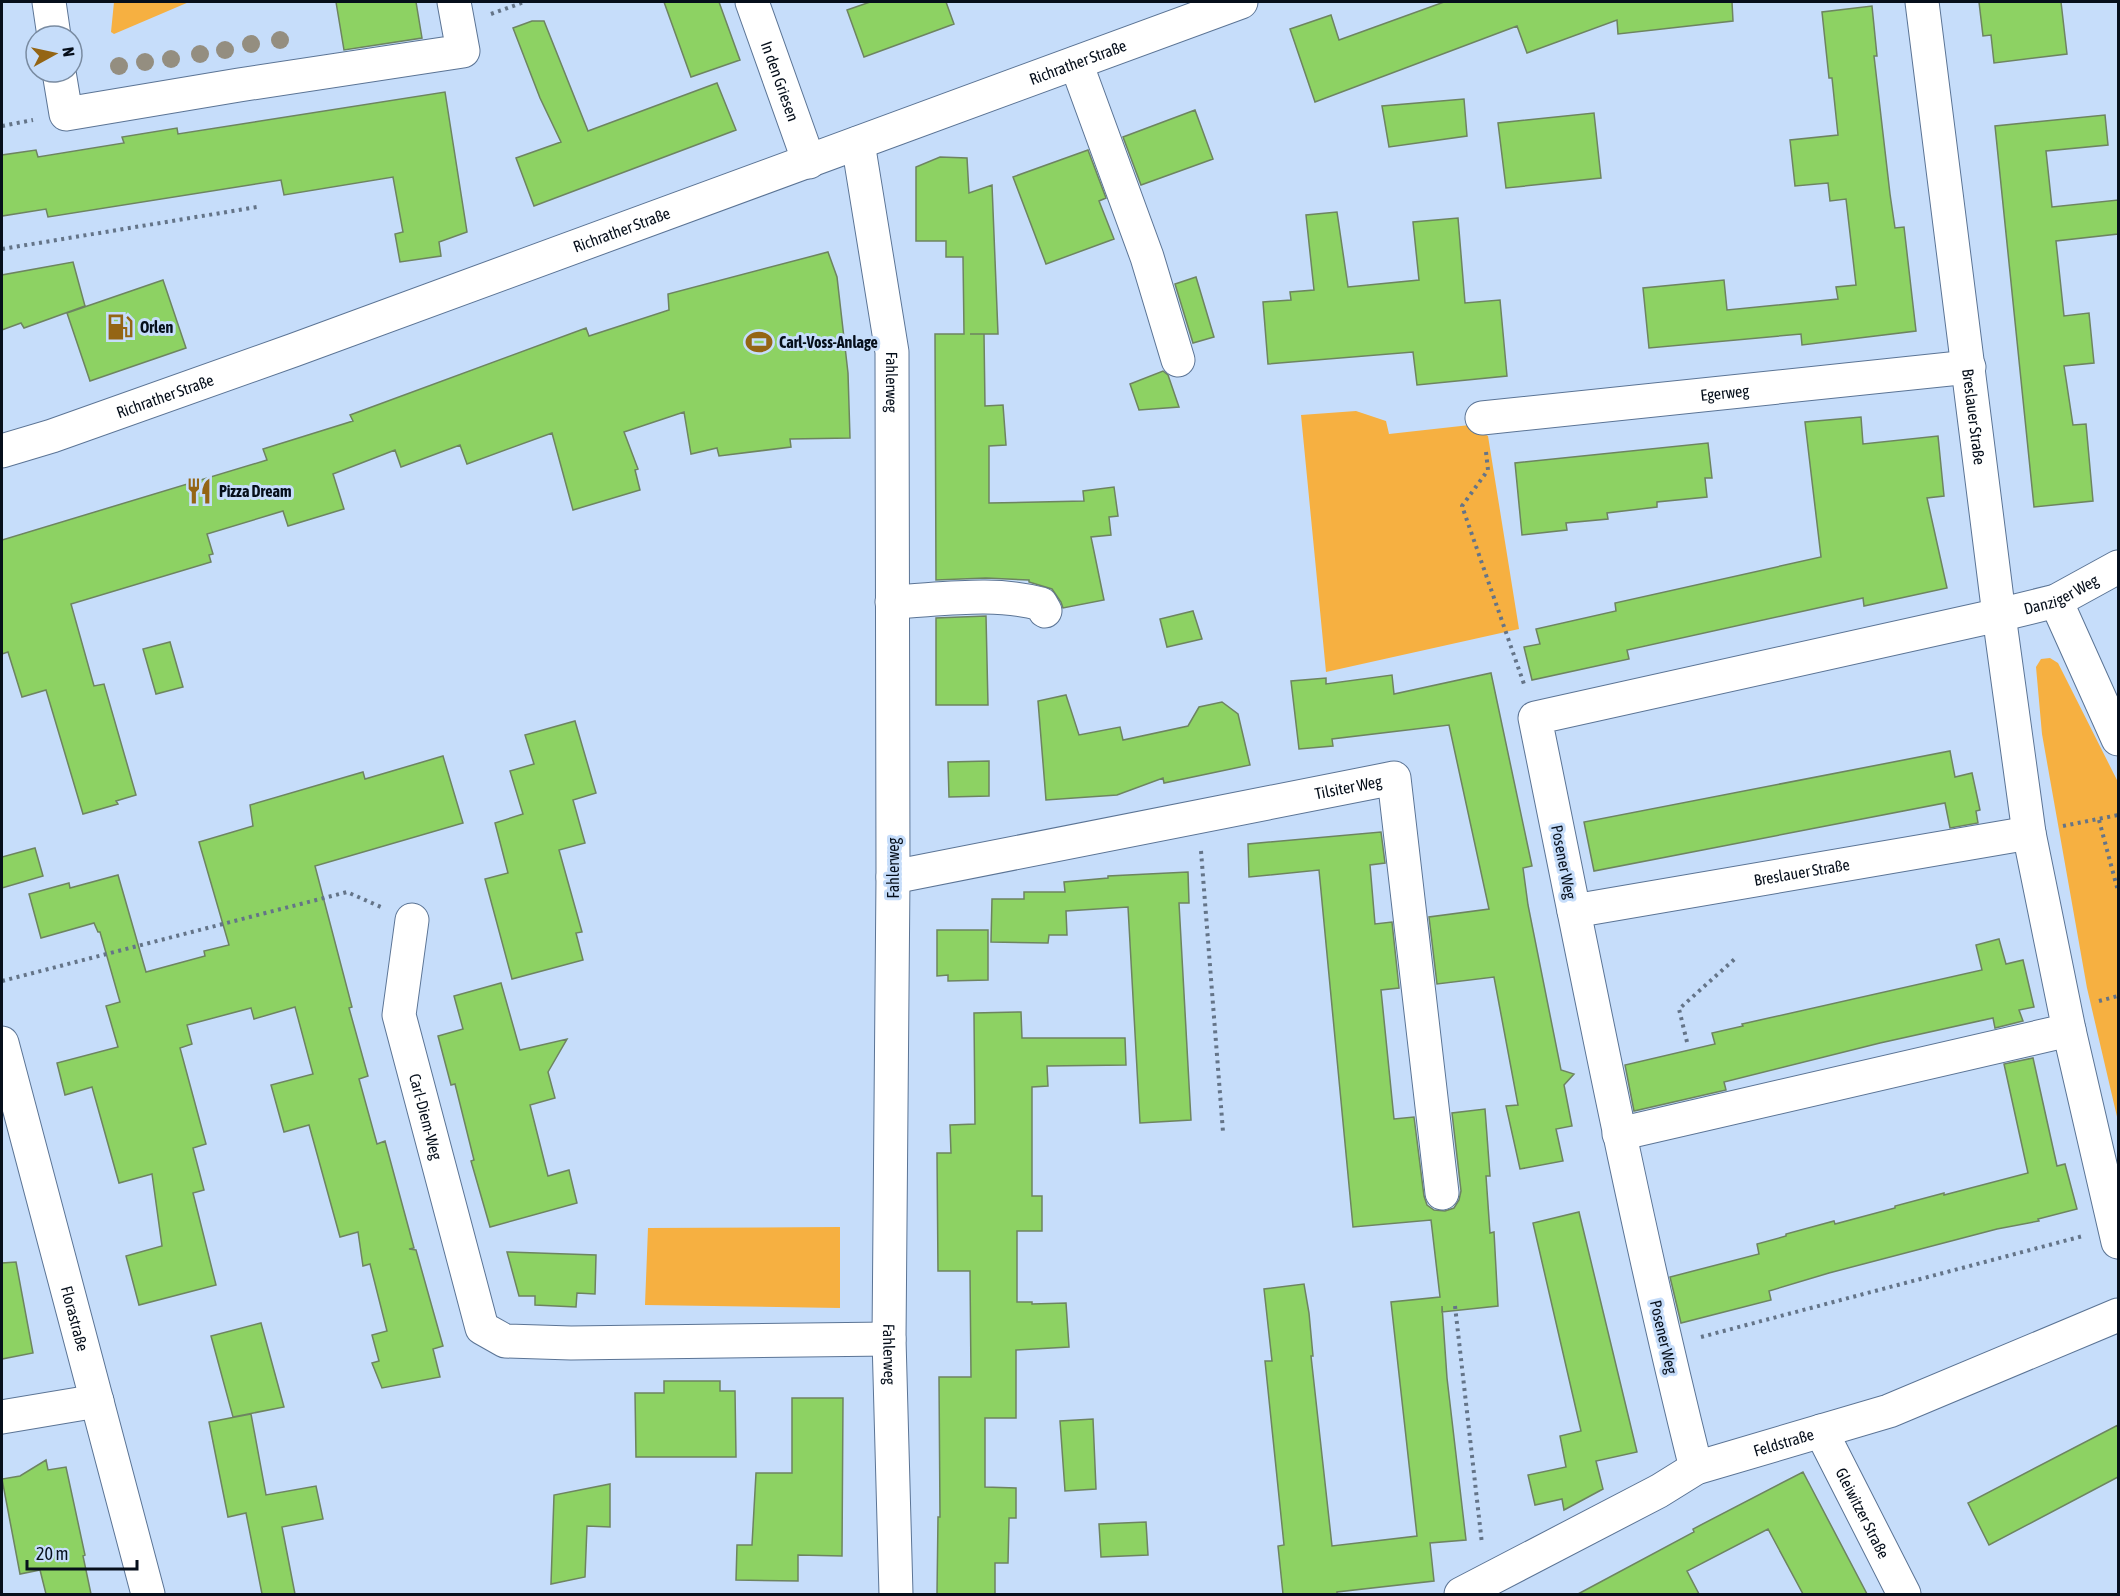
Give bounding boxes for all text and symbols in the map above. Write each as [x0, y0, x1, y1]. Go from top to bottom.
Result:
north arrow [24, 24, 84, 84]
street label: Richrather Straße [1027, 36, 1129, 88]
street label: In den Griesen [758, 39, 803, 124]
text: N [59, 46, 78, 58]
street label: Richrather Straße [571, 204, 672, 256]
fuel station icon: Orlen [105, 312, 135, 342]
place label: Orlen [140, 318, 173, 336]
sports icon: Carl-Voss-Anlage [744, 327, 774, 357]
place label: Carl-Voss-Anlage [779, 333, 878, 351]
street label: Fahlerweg [882, 352, 901, 413]
street label: Breslauer Straße [1959, 368, 1989, 466]
street label: Richrather Straße [114, 370, 216, 421]
street label: Egerweg [1699, 381, 1750, 404]
restaurant icon: Pizza Dream [184, 476, 214, 506]
place label: Pizza Dream [219, 482, 291, 500]
street label: Danziger Weg [2022, 571, 2102, 618]
street label: Tilsiter Weg [1313, 772, 1384, 802]
street label: Posener Weg [1547, 823, 1580, 901]
street label: Fahlerweg [884, 837, 903, 898]
street label: Breslauer Straße [1752, 855, 1851, 889]
street label: Carl-Diem-Weg [406, 1072, 446, 1162]
street label: Florastraße [58, 1284, 92, 1353]
street label: Posener Weg [1646, 1298, 1681, 1376]
street label: Fahlerweg [880, 1324, 899, 1385]
street label: Feldstraße [1751, 1425, 1816, 1460]
street label: Gleiwitzer Straße [1832, 1465, 1893, 1561]
scale bar [27, 1533, 136, 1571]
text: 20 m [36, 1543, 68, 1564]

